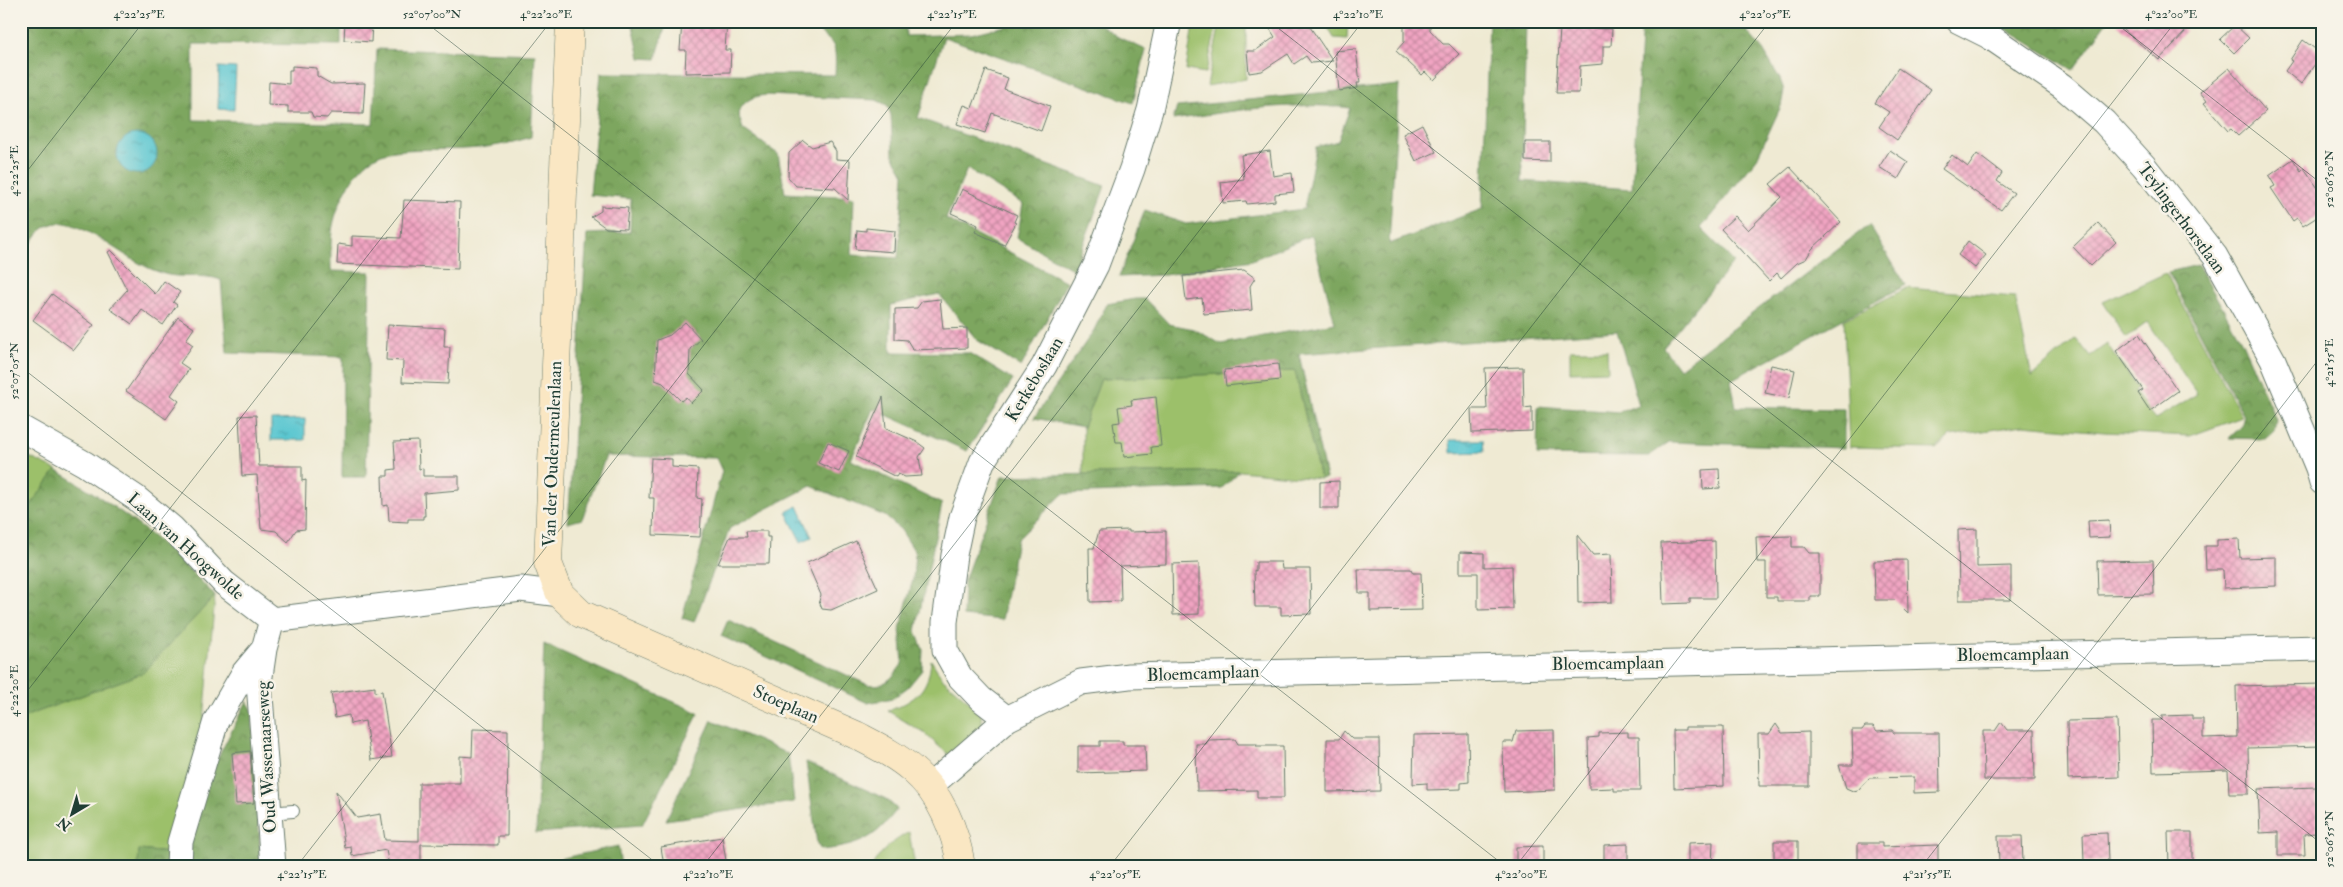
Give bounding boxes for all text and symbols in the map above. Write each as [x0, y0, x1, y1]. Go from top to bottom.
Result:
text: 4°22'25"E [113, 7, 165, 22]
text: 52°07'00"N [403, 7, 462, 22]
text: 4°22'20"E [520, 7, 572, 22]
text: 4°22'15"E [927, 7, 977, 22]
text: 4°22'10"E [1333, 7, 1383, 22]
text: 4°22'05"E [1739, 7, 1791, 22]
text: 4°22'00"E [2145, 7, 2197, 22]
text: 4°22'25"E [7, 145, 22, 197]
text: 52°06'50"N [2322, 150, 2337, 208]
street label: Teylingerhorstlaan [2132, 158, 2231, 279]
street label: Kerkeboslaan [1000, 333, 1069, 426]
text: 4°21'55"E [2322, 338, 2337, 387]
text: 52°07'05"N [7, 342, 22, 400]
street label: Van der Oudermeulenlaan [538, 360, 567, 548]
street label: Laan van Hoogwolde [122, 488, 250, 605]
street label: Bloemcamplaan [1957, 642, 2069, 667]
street label: Bloemcamplaan [1552, 651, 1664, 676]
street label: Bloemcamplaan [1146, 660, 1260, 687]
text: 4°22'20"E [7, 665, 22, 717]
street label: Oud Wassenaarseweg [251, 679, 282, 834]
street label: Stoeplaan [749, 680, 822, 729]
north arrow [48, 790, 98, 840]
text: 52°06'55"N [2322, 810, 2337, 868]
text: N [54, 813, 75, 835]
text: 4°22'15"E [277, 867, 327, 882]
text: 4°22'10"E [683, 867, 733, 882]
text: 4°22'05"E [1089, 867, 1141, 882]
text: 4°22'00"E [1495, 867, 1547, 882]
text: 4°21'55"E [1903, 867, 1952, 882]

